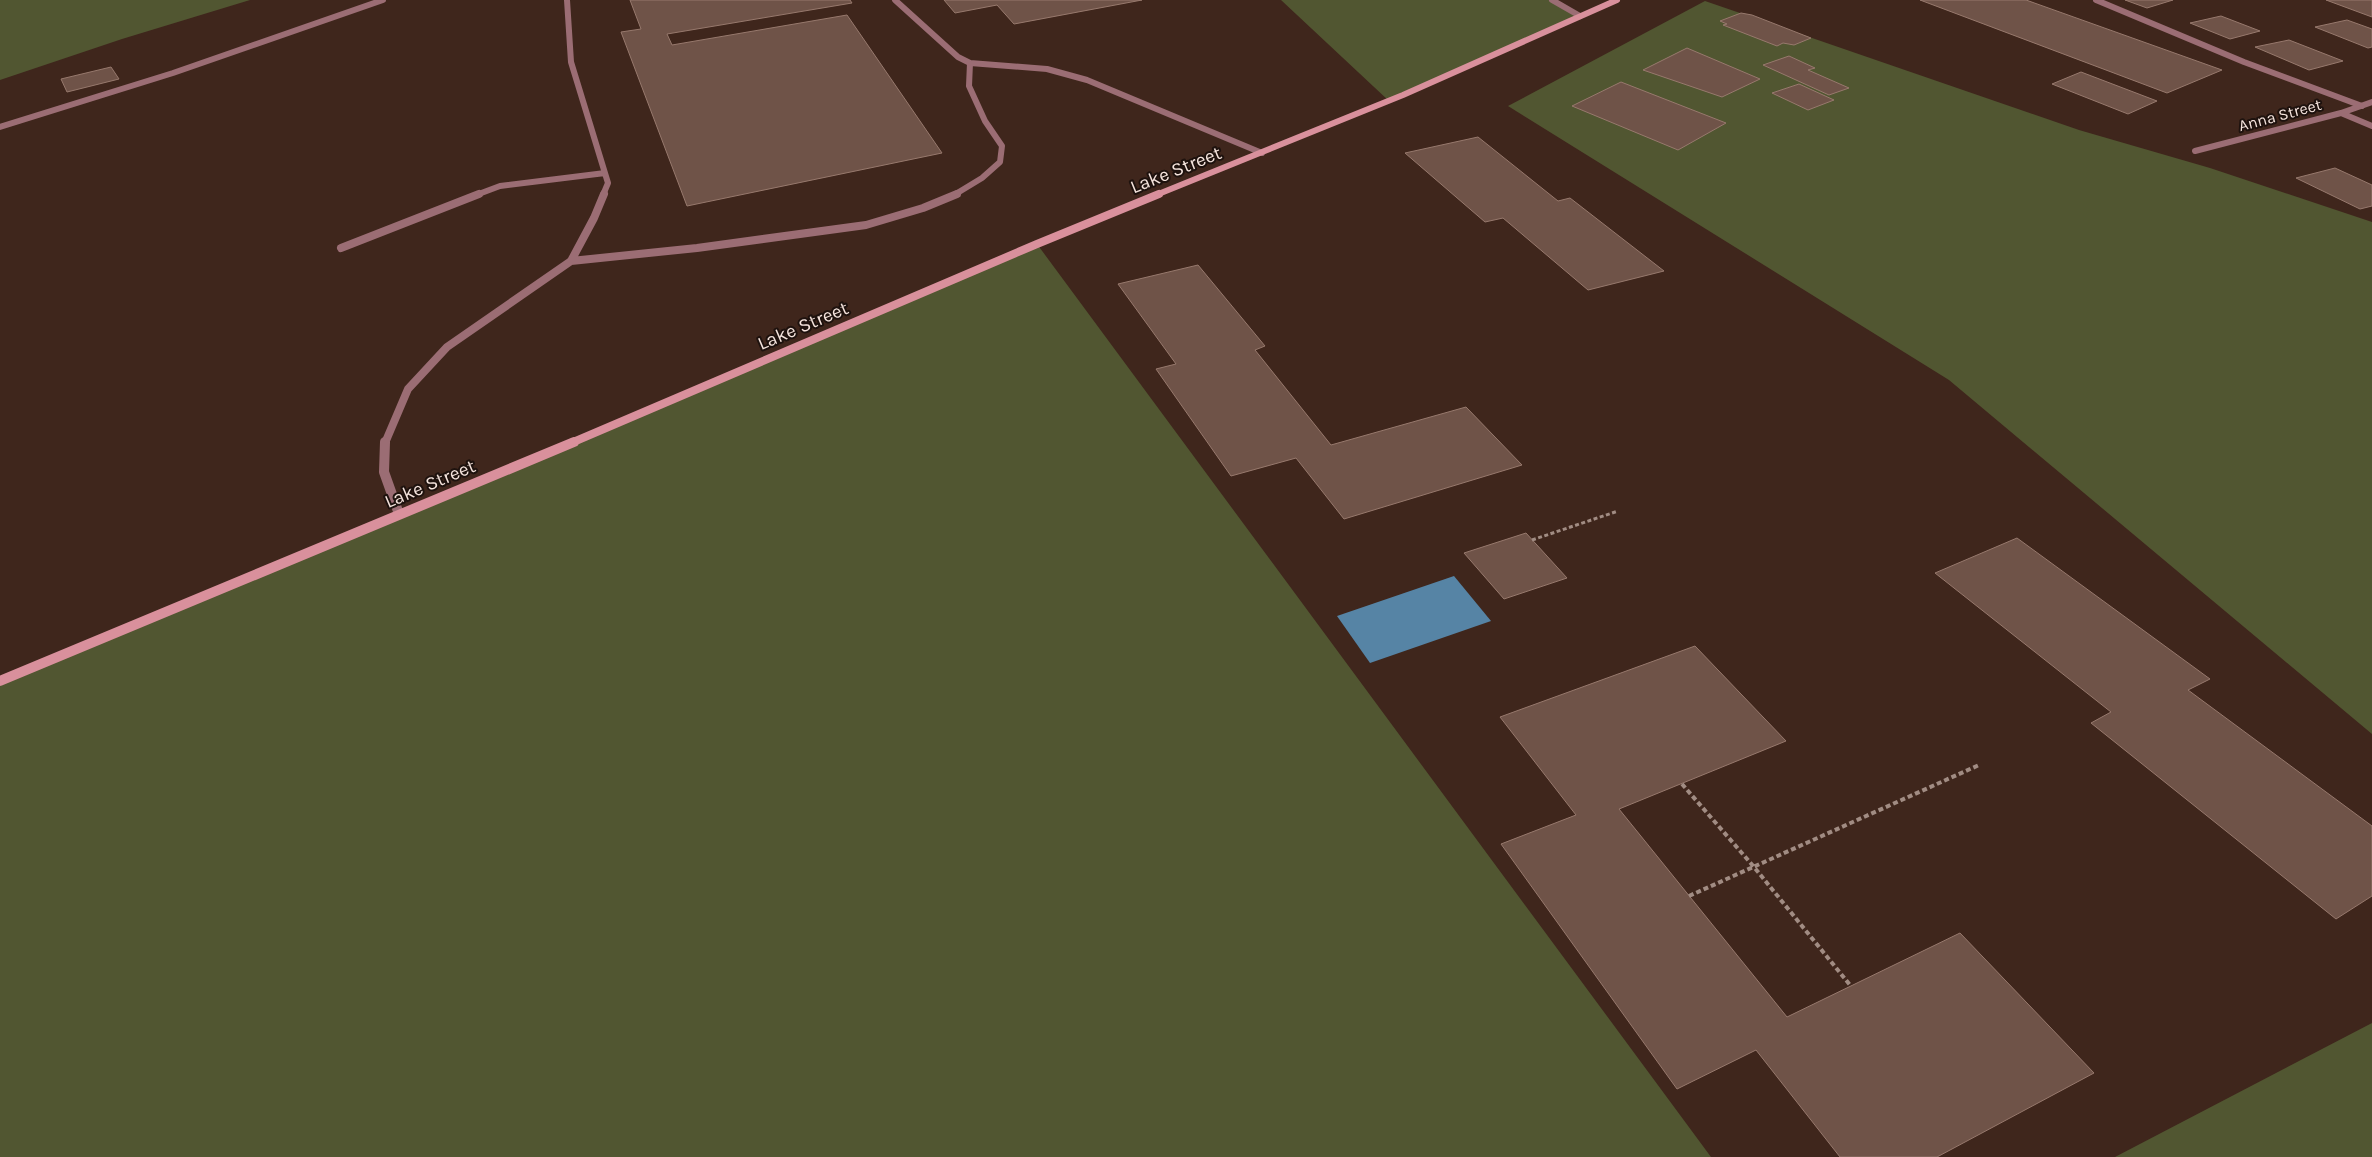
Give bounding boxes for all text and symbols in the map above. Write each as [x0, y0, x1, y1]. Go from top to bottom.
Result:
street label: Anna Street [2236, 95, 2324, 135]
street label: Lake Street [1127, 142, 1225, 198]
street label: Lake Street [754, 297, 852, 355]
street label: Lake Street [381, 455, 479, 513]

